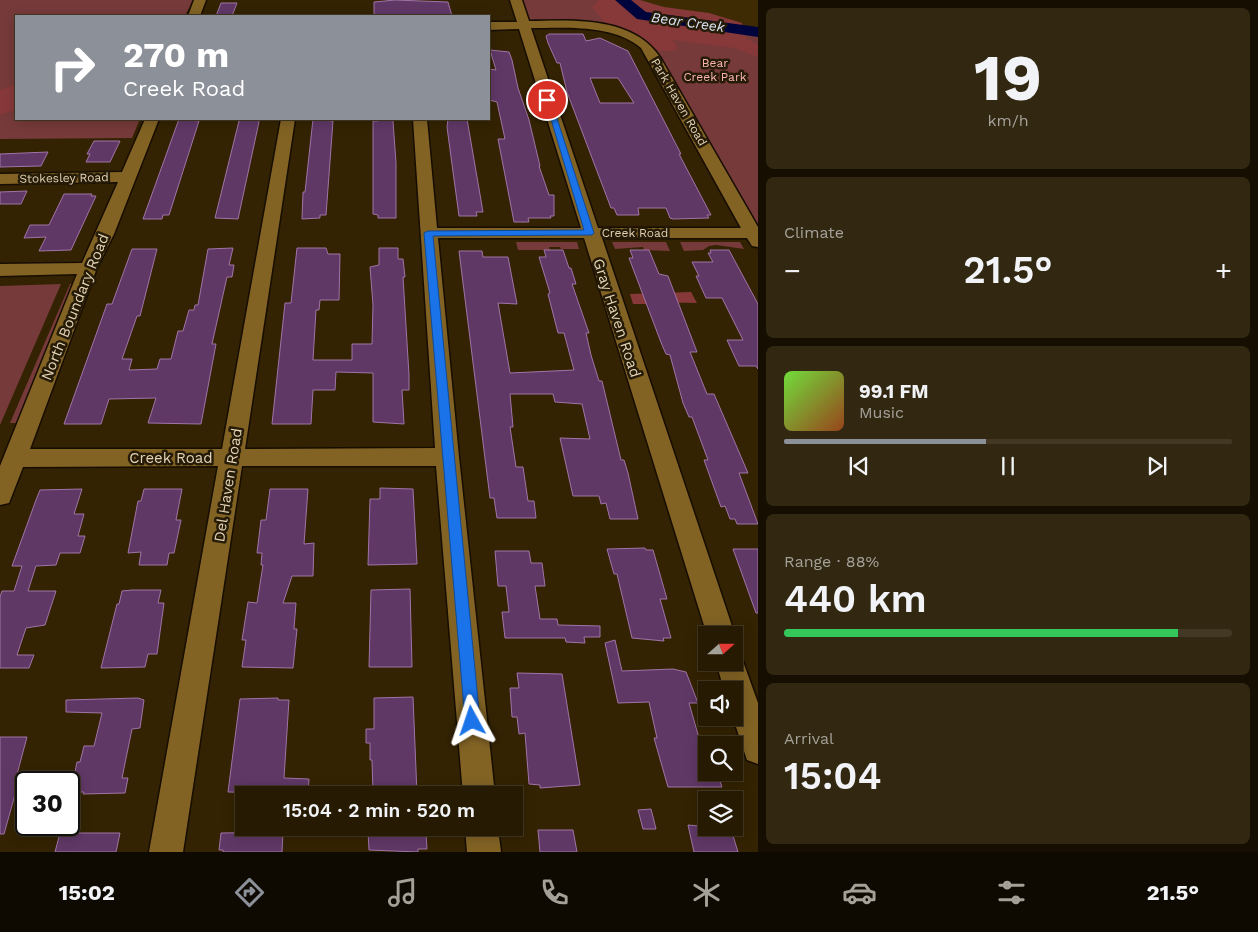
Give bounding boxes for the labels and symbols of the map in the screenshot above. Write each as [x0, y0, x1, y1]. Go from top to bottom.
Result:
water label: Bear Creek [650, 9, 726, 35]
street label: Park Haven Road [648, 56, 710, 148]
park label: Bear Creek Park [683, 56, 747, 84]
pin [526, 79, 568, 121]
street label: Stokesley Road [19, 170, 109, 186]
street label: Creek Road [602, 226, 668, 240]
street label: North Boundary Road [37, 231, 113, 383]
street label: Gray Haven Road [589, 256, 645, 380]
street label: Del Haven Road [210, 427, 246, 543]
street label: Creek Road [129, 449, 213, 467]
north arrow [698, 626, 742, 671]
position arrow [445, 694, 497, 746]
speed limit sign: 30 [15, 771, 80, 836]

